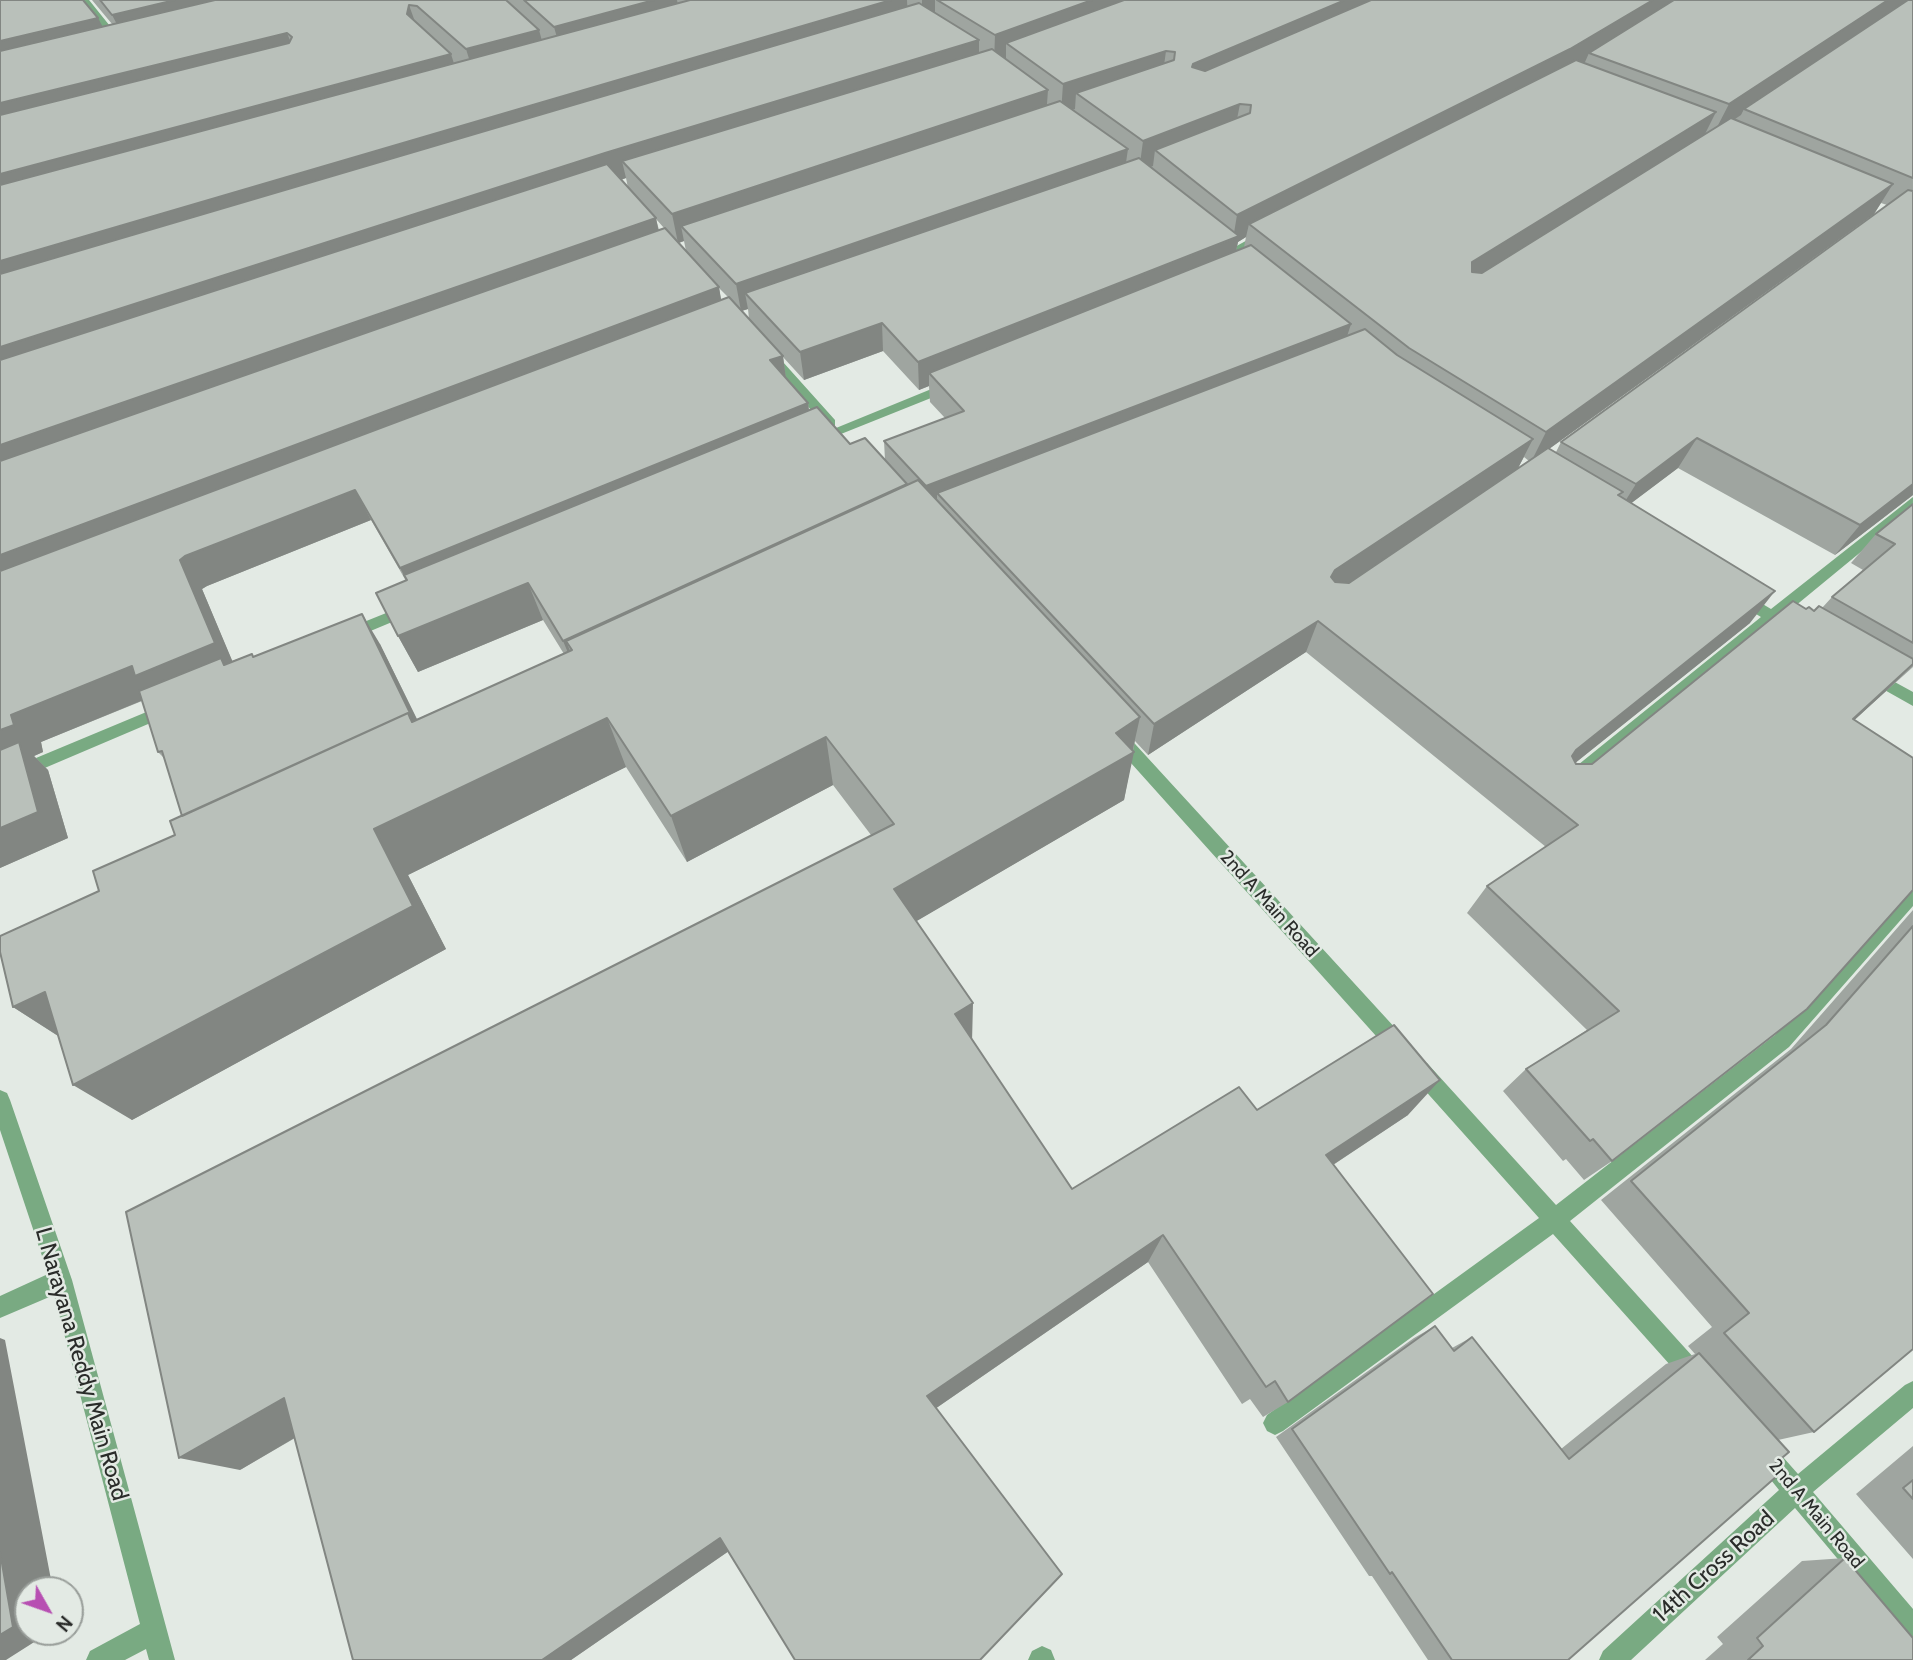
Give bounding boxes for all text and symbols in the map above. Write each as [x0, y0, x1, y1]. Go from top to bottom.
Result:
street label: 2nd A Main Road [1215, 846, 1323, 962]
street label: L Narayana Reddy Main Road [29, 1224, 133, 1504]
street label: 2nd A Main Road [1764, 1455, 1868, 1573]
street label: 14th Cross Road [1648, 1505, 1780, 1629]
north arrow [14, 1576, 84, 1646]
text: N [51, 1611, 77, 1636]

